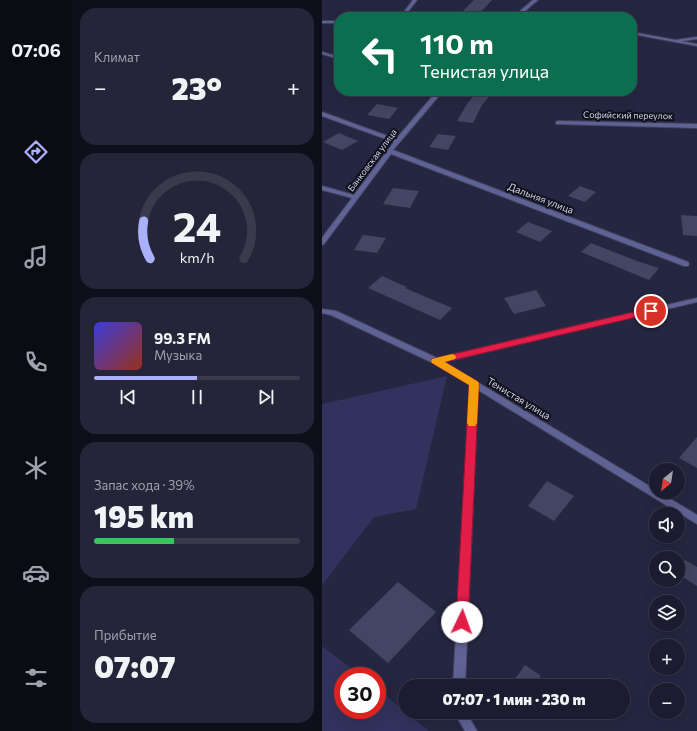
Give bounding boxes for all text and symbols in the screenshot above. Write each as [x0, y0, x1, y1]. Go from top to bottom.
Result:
text: 110 m [420, 26, 494, 60]
icon: left [354, 28, 406, 80]
text: 07:06 [11, 39, 61, 61]
text: Климат [94, 49, 140, 65]
text: Тенистая улица [420, 60, 549, 82]
text: 23° [172, 69, 222, 106]
text: − [94, 74, 107, 101]
text: + [287, 74, 300, 101]
street label: Софийский переулок [583, 109, 673, 121]
street label: Банковская улица [345, 126, 399, 193]
icon: directions [22, 138, 50, 166]
street label: Дальняя улица [506, 180, 576, 216]
text: 24 [173, 200, 221, 251]
icon: music [22, 243, 50, 271]
text: km/h [180, 247, 214, 265]
pin [634, 294, 668, 328]
icon: arrive [640, 300, 662, 322]
text: 99.3 FM [154, 329, 211, 347]
text: Музыка [154, 347, 202, 363]
icon: phone [22, 348, 50, 376]
street label: Тенистая улица [485, 374, 553, 422]
icon: previous [117, 386, 139, 408]
icon: pause [186, 386, 208, 408]
icon: next [255, 386, 277, 408]
icon: climate [22, 454, 50, 482]
north arrow [649, 463, 685, 499]
map controls [649, 463, 685, 719]
text: Запас хода · 39% [94, 477, 195, 493]
text: 195 km [94, 497, 194, 534]
button: sound [649, 507, 685, 543]
button: search [649, 551, 685, 587]
icon: car [22, 559, 50, 587]
button: layers [649, 595, 685, 631]
position arrow [441, 601, 483, 643]
text: Прибытие [94, 627, 157, 643]
button: + [649, 639, 685, 675]
text: 07:07 [94, 647, 176, 684]
icon: filters [22, 664, 50, 692]
speed limit sign: 30 [334, 667, 386, 719]
button: − [649, 683, 685, 719]
text: 07:07 · 1 мин · 230 m [443, 690, 585, 708]

